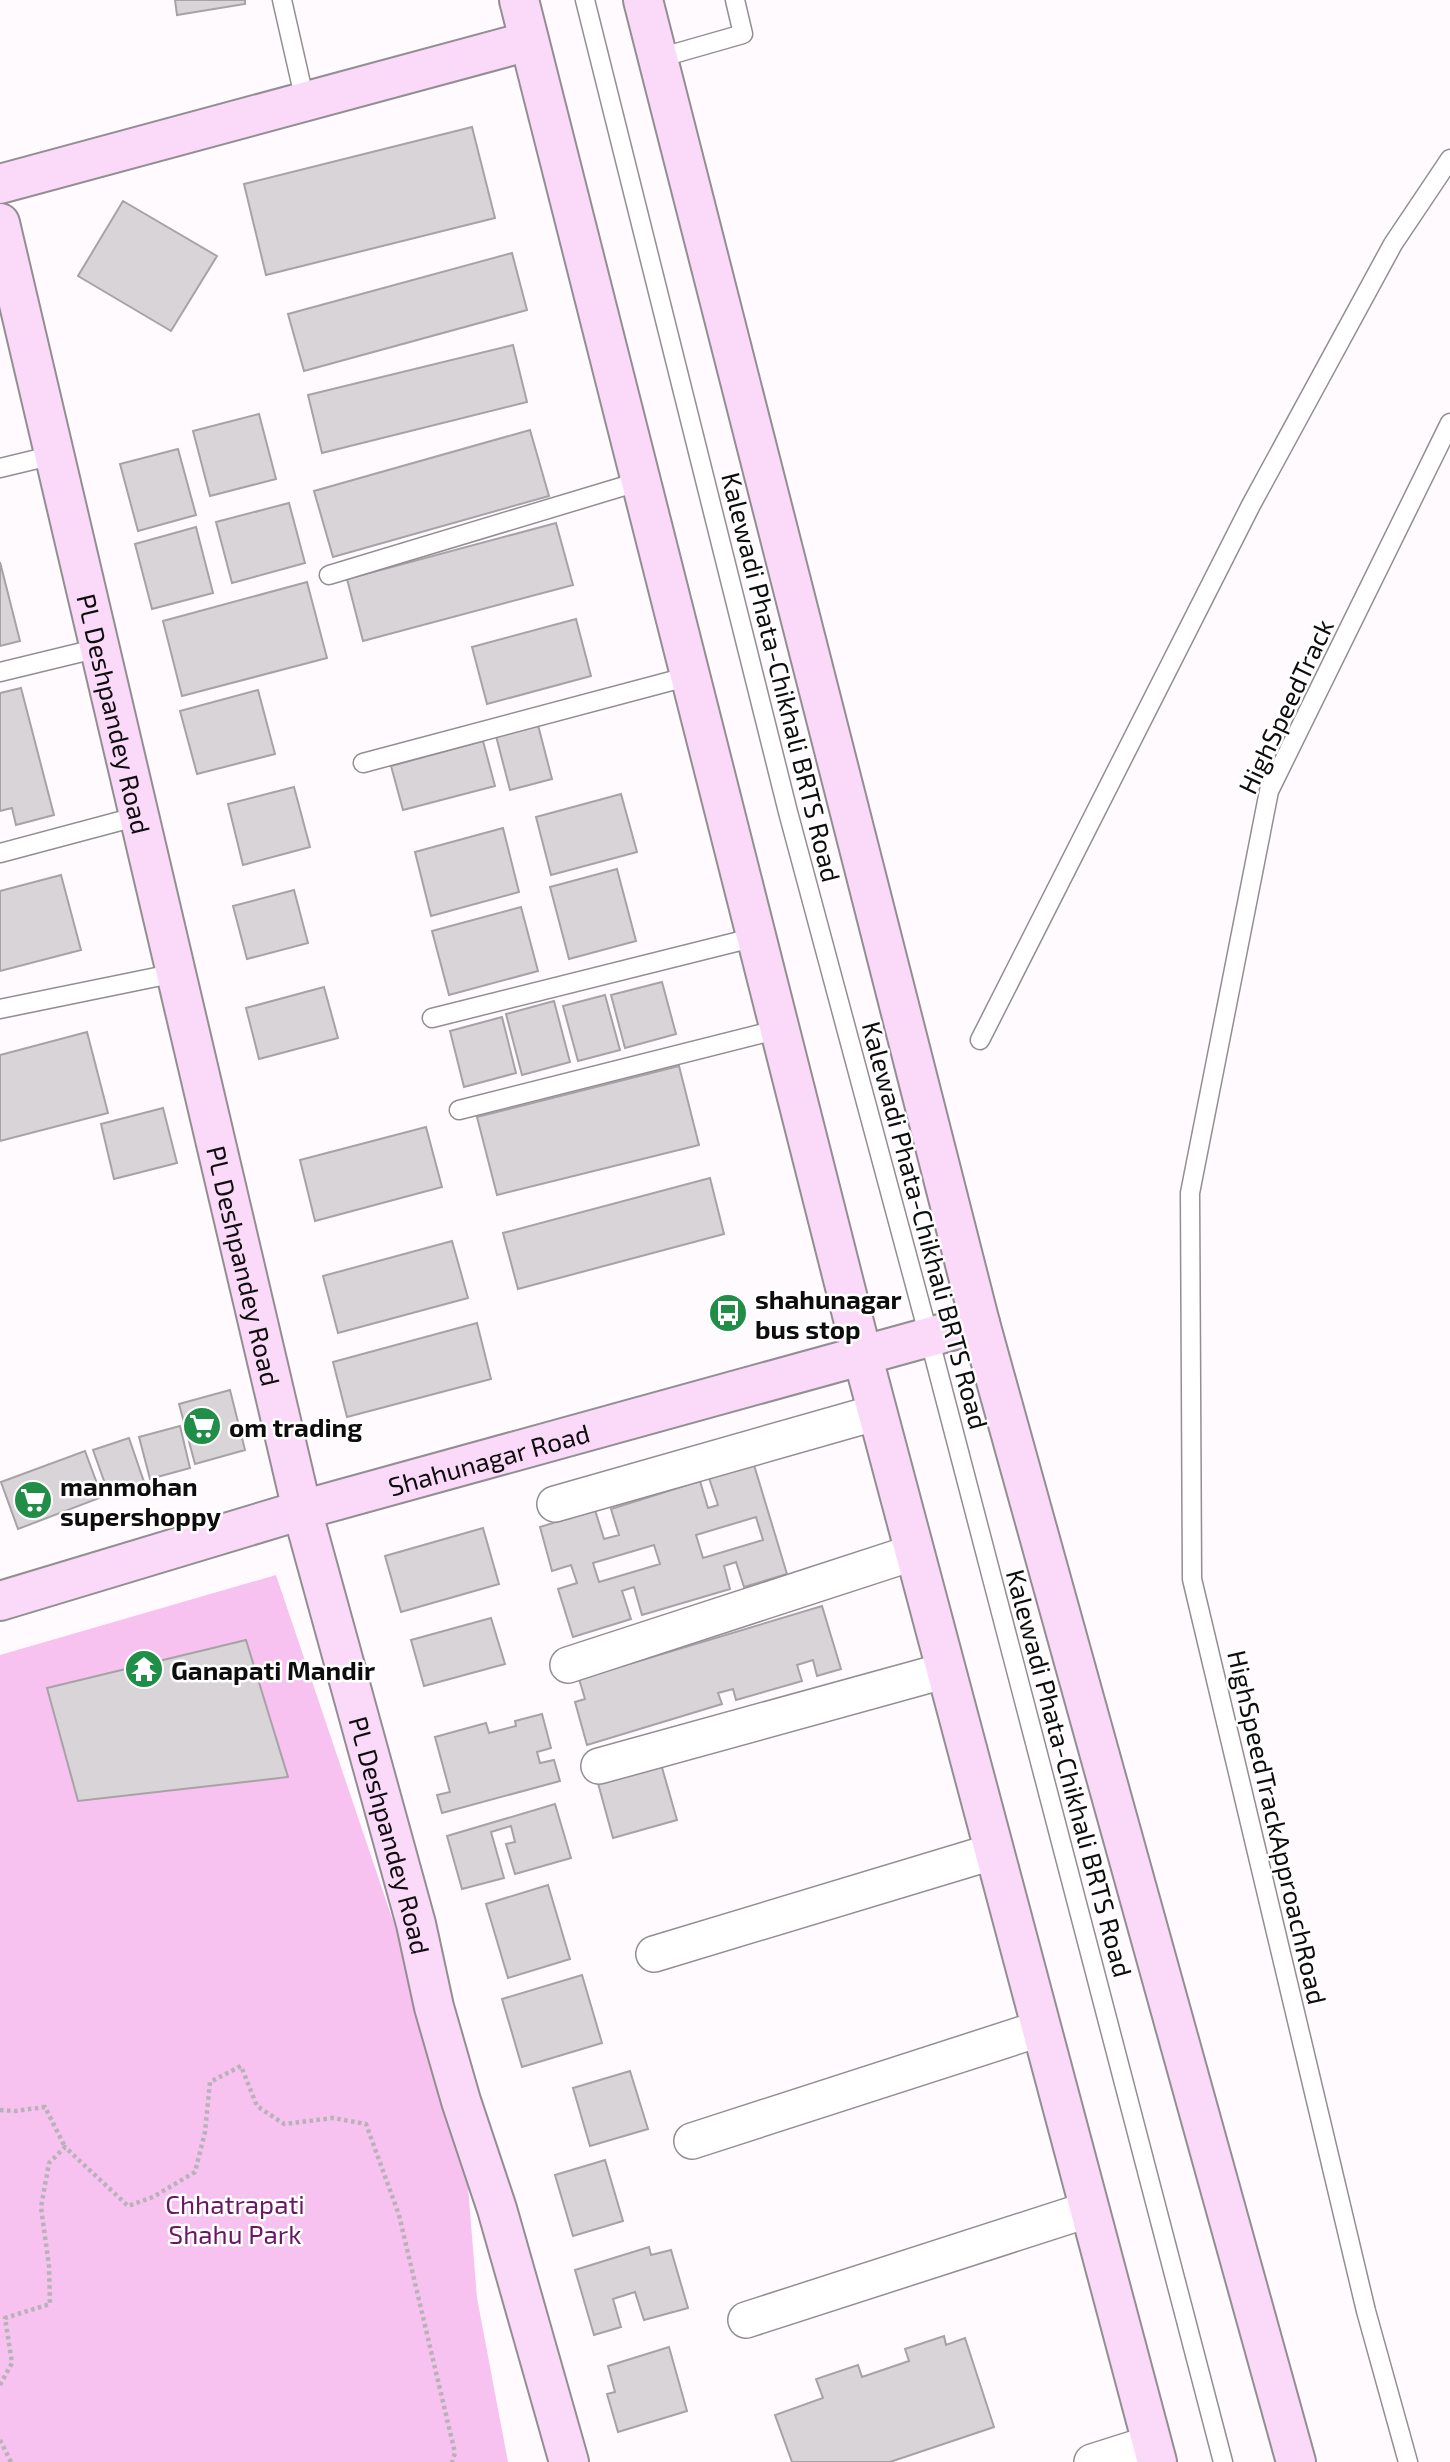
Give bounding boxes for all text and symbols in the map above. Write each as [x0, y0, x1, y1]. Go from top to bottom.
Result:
street label: Kalewadi Phata-Chikhali BRTS Road [716, 469, 848, 885]
street label: PL Deshpandey Road [72, 591, 158, 837]
street label: HighSpeedTrack [1231, 614, 1339, 798]
street label: Kalewadi Phata-Chikhali BRTS Road [857, 1018, 995, 1432]
street label: PL Deshpandey Road [202, 1143, 288, 1389]
place label: shahunagar bus stop [755, 1283, 902, 1344]
bus stop icon: shahunagar bus stop [707, 1292, 749, 1334]
supermarket icon: om trading [181, 1405, 223, 1447]
place label: om trading [229, 1411, 362, 1442]
street label: Shahunagar Road [384, 1416, 593, 1501]
place label: manmohan supershoppy [60, 1470, 221, 1532]
supermarket icon: manmohan supershoppy [12, 1479, 54, 1521]
street label: Kalewadi Phata-Chikhali BRTS Road [1001, 1566, 1139, 1980]
street label: HighSpeedTrackApproachRoad [1222, 1647, 1334, 2007]
temple icon: Ganapati Mandir [123, 1648, 165, 1690]
place label: Ganapati Mandir [171, 1654, 375, 1685]
street label: PL Deshpandey Road [344, 1712, 438, 1957]
park label: Chhatrapati Shahu Park [165, 2188, 305, 2249]

